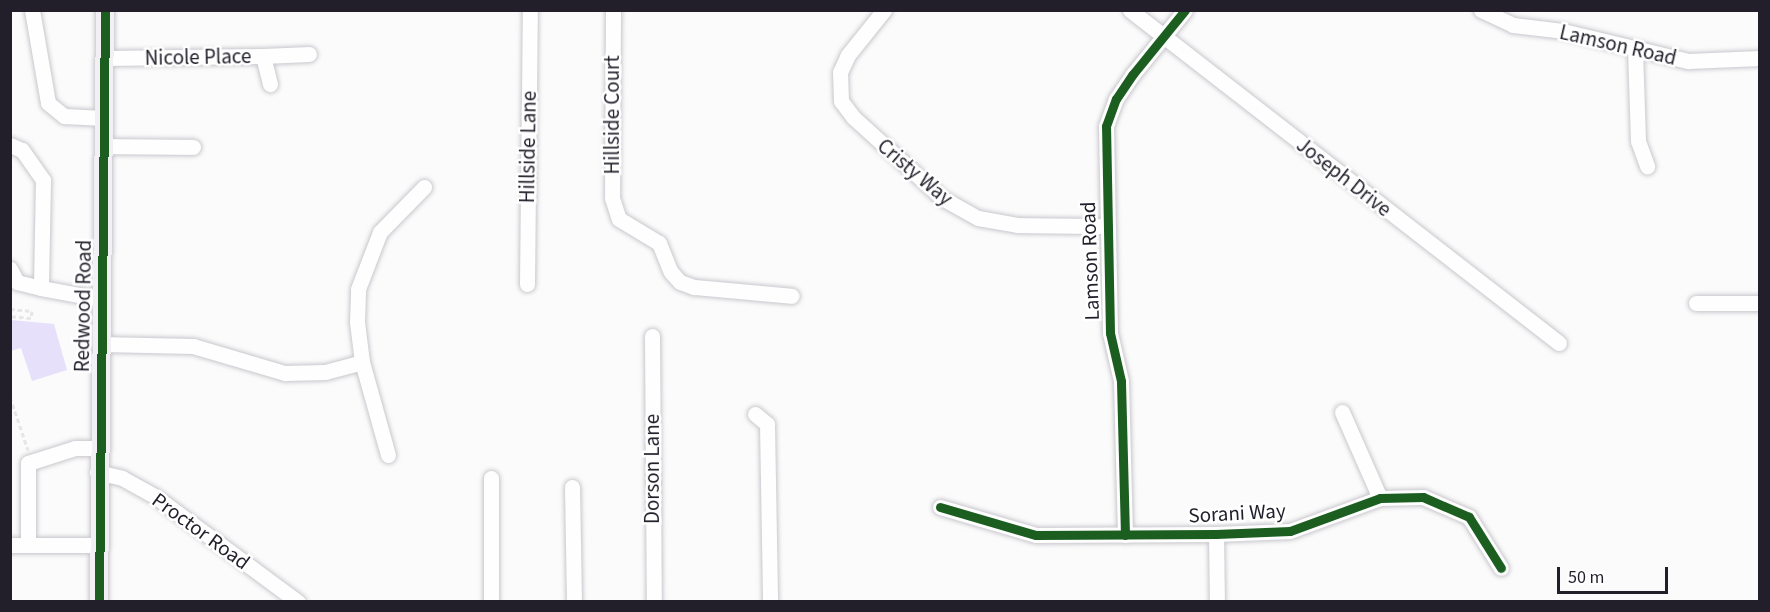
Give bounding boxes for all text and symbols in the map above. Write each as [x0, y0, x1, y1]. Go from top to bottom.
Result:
street label: Lamson Road [1557, 19, 1679, 71]
street label: Nicole Place [144, 43, 252, 71]
street label: Hillside Court [599, 56, 625, 174]
street label: Hillside Lane [514, 91, 542, 203]
street label: Joseph Drive [1292, 132, 1396, 222]
street label: Cristy Way [872, 133, 958, 211]
street label: Lamson Road [1075, 201, 1105, 321]
street label: Redwood Road [69, 240, 97, 372]
street label: Dorson Lane [639, 414, 665, 524]
street label: Proctor Road [147, 487, 255, 575]
street label: Sorani Way [1188, 498, 1286, 528]
scale bar [1560, 555, 1671, 593]
text: 50 m [1568, 565, 1604, 590]

